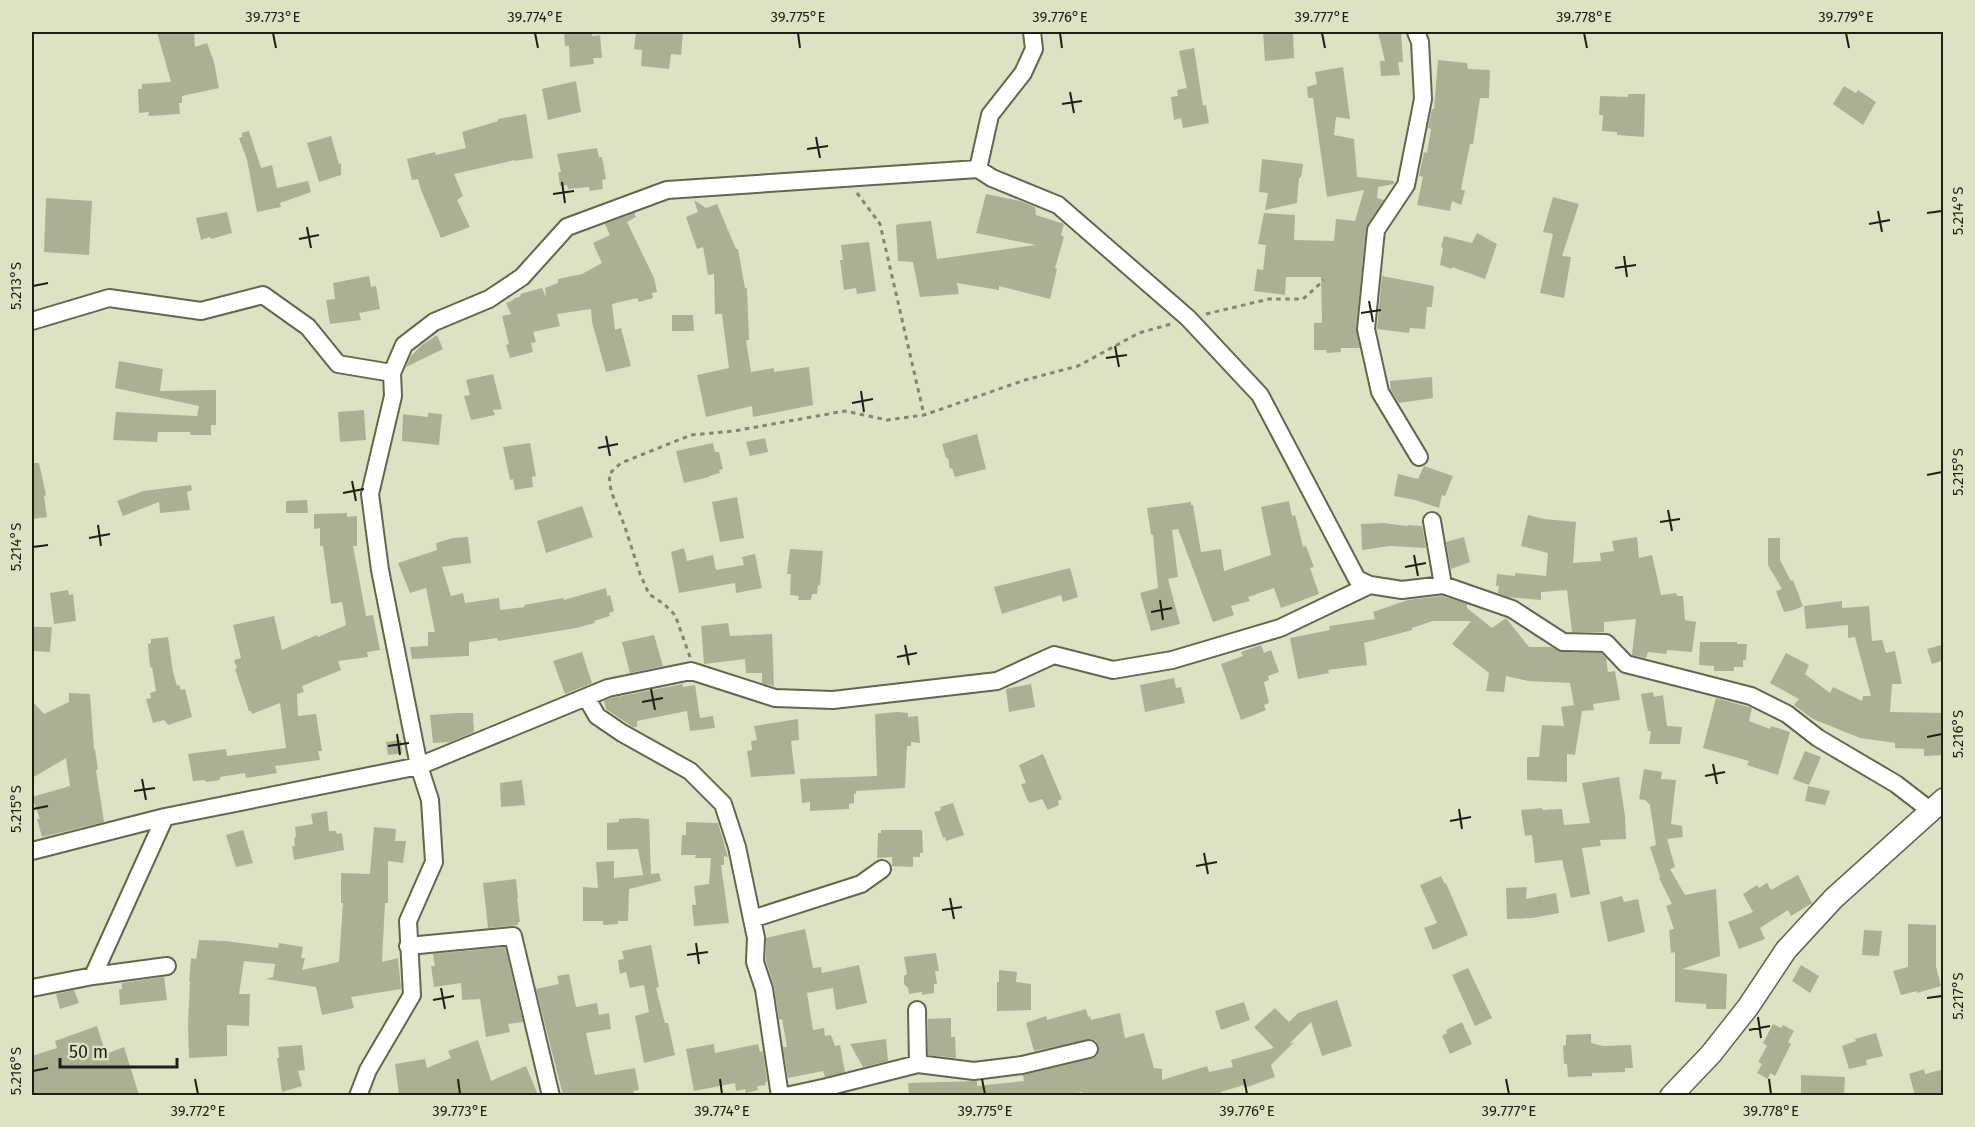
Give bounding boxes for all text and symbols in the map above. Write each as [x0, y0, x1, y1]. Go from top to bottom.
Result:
text: 39.773°E [245, 8, 301, 26]
text: 39.774°E [507, 8, 563, 26]
text: 39.775°E [770, 8, 826, 26]
text: 39.776°E [1032, 8, 1088, 26]
text: 39.777°E [1295, 8, 1349, 26]
text: 39.778°E [1556, 8, 1612, 26]
text: 39.779°E [1818, 8, 1874, 26]
text: 5.214°S [1949, 187, 1967, 235]
text: 5.213°S [7, 262, 25, 310]
text: 5.215°S [1949, 448, 1967, 496]
text: 5.214°S [7, 523, 25, 571]
text: 5.216°S [1949, 710, 1967, 758]
text: 5.215°S [7, 785, 25, 833]
text: 5.217°S [1949, 972, 1967, 1020]
scale bar [60, 1031, 177, 1069]
text: 50 m [69, 1041, 108, 1063]
text: 5.216°S [7, 1047, 25, 1095]
text: 39.772°E [170, 1102, 226, 1120]
text: 39.773°E [432, 1102, 488, 1120]
text: 39.774°E [694, 1102, 750, 1120]
text: 39.775°E [957, 1102, 1013, 1120]
text: 39.776°E [1219, 1102, 1275, 1120]
text: 39.777°E [1482, 1102, 1536, 1120]
text: 39.778°E [1743, 1102, 1799, 1120]

